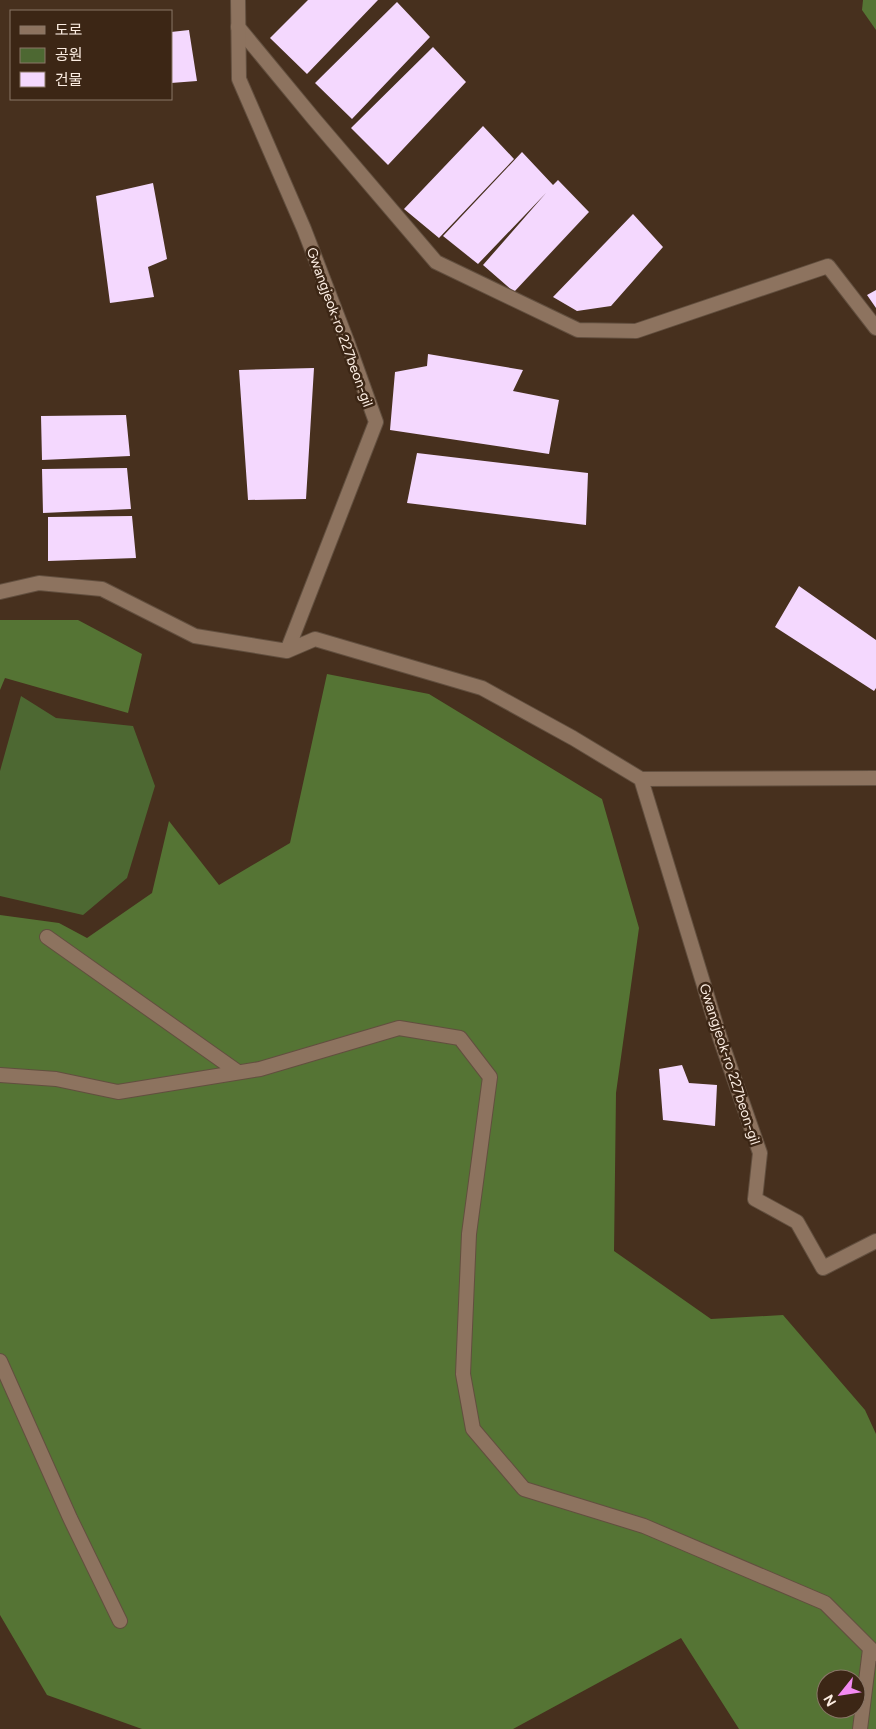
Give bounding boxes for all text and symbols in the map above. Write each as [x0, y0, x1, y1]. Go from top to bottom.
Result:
legend [10, 10, 172, 100]
text: 도로 [55, 21, 83, 39]
text: 공원 [55, 46, 83, 64]
text: 건물 [55, 71, 83, 89]
street label: Gwangjeok-ro 227beon-gil [303, 245, 376, 409]
street label: Gwangjeok-ro 227beon-gil [695, 981, 764, 1147]
north arrow [816, 1669, 866, 1719]
text: N [820, 1691, 840, 1709]

